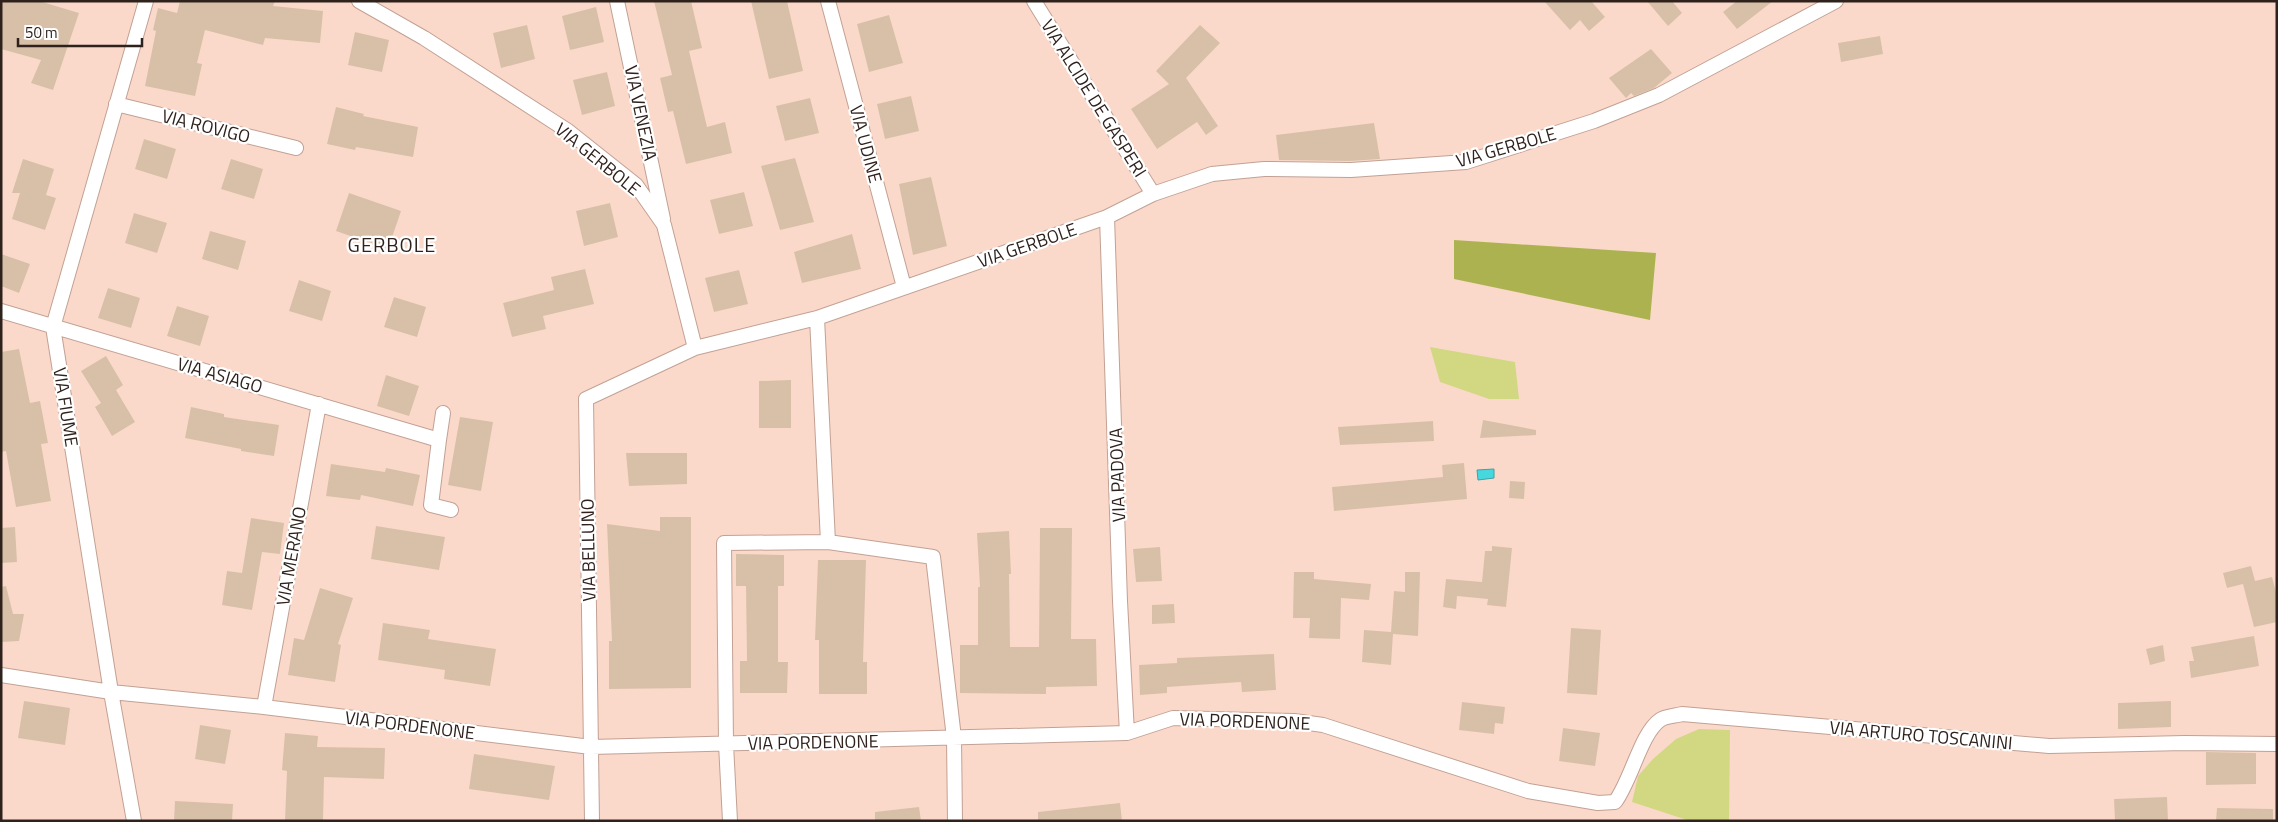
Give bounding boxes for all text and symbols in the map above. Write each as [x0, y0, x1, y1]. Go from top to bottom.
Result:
street label: VIA ALCIDE DE GASPERI [1034, 14, 1154, 182]
scale bar [18, 15, 141, 47]
text: 50 m [25, 21, 58, 44]
street label: VIA VENEZIA [618, 63, 664, 163]
street label: VIA ROVIGO [159, 102, 253, 150]
street label: VIA UDINE [843, 102, 889, 186]
street label: VIA GERBOLE [549, 116, 647, 202]
street label: VIA GERBOLE [1453, 120, 1559, 174]
street label: VIA GERBOLE [974, 215, 1080, 275]
district label: GERBOLE [348, 229, 436, 260]
street label: VIA ASIAGO [174, 350, 266, 400]
street label: VIA FIUME [46, 365, 86, 449]
street label: VIA PADOVA [1102, 427, 1132, 523]
street label: VIA BELLUNO [574, 498, 602, 602]
street label: VIA MERANO [269, 504, 313, 608]
street label: VIA PORDENONE [343, 704, 477, 746]
street label: VIA PORDENONE [1179, 705, 1311, 737]
street label: VIA ARTURO TOSCANINI [1828, 714, 2014, 756]
street label: VIA PORDENONE [747, 727, 879, 757]

